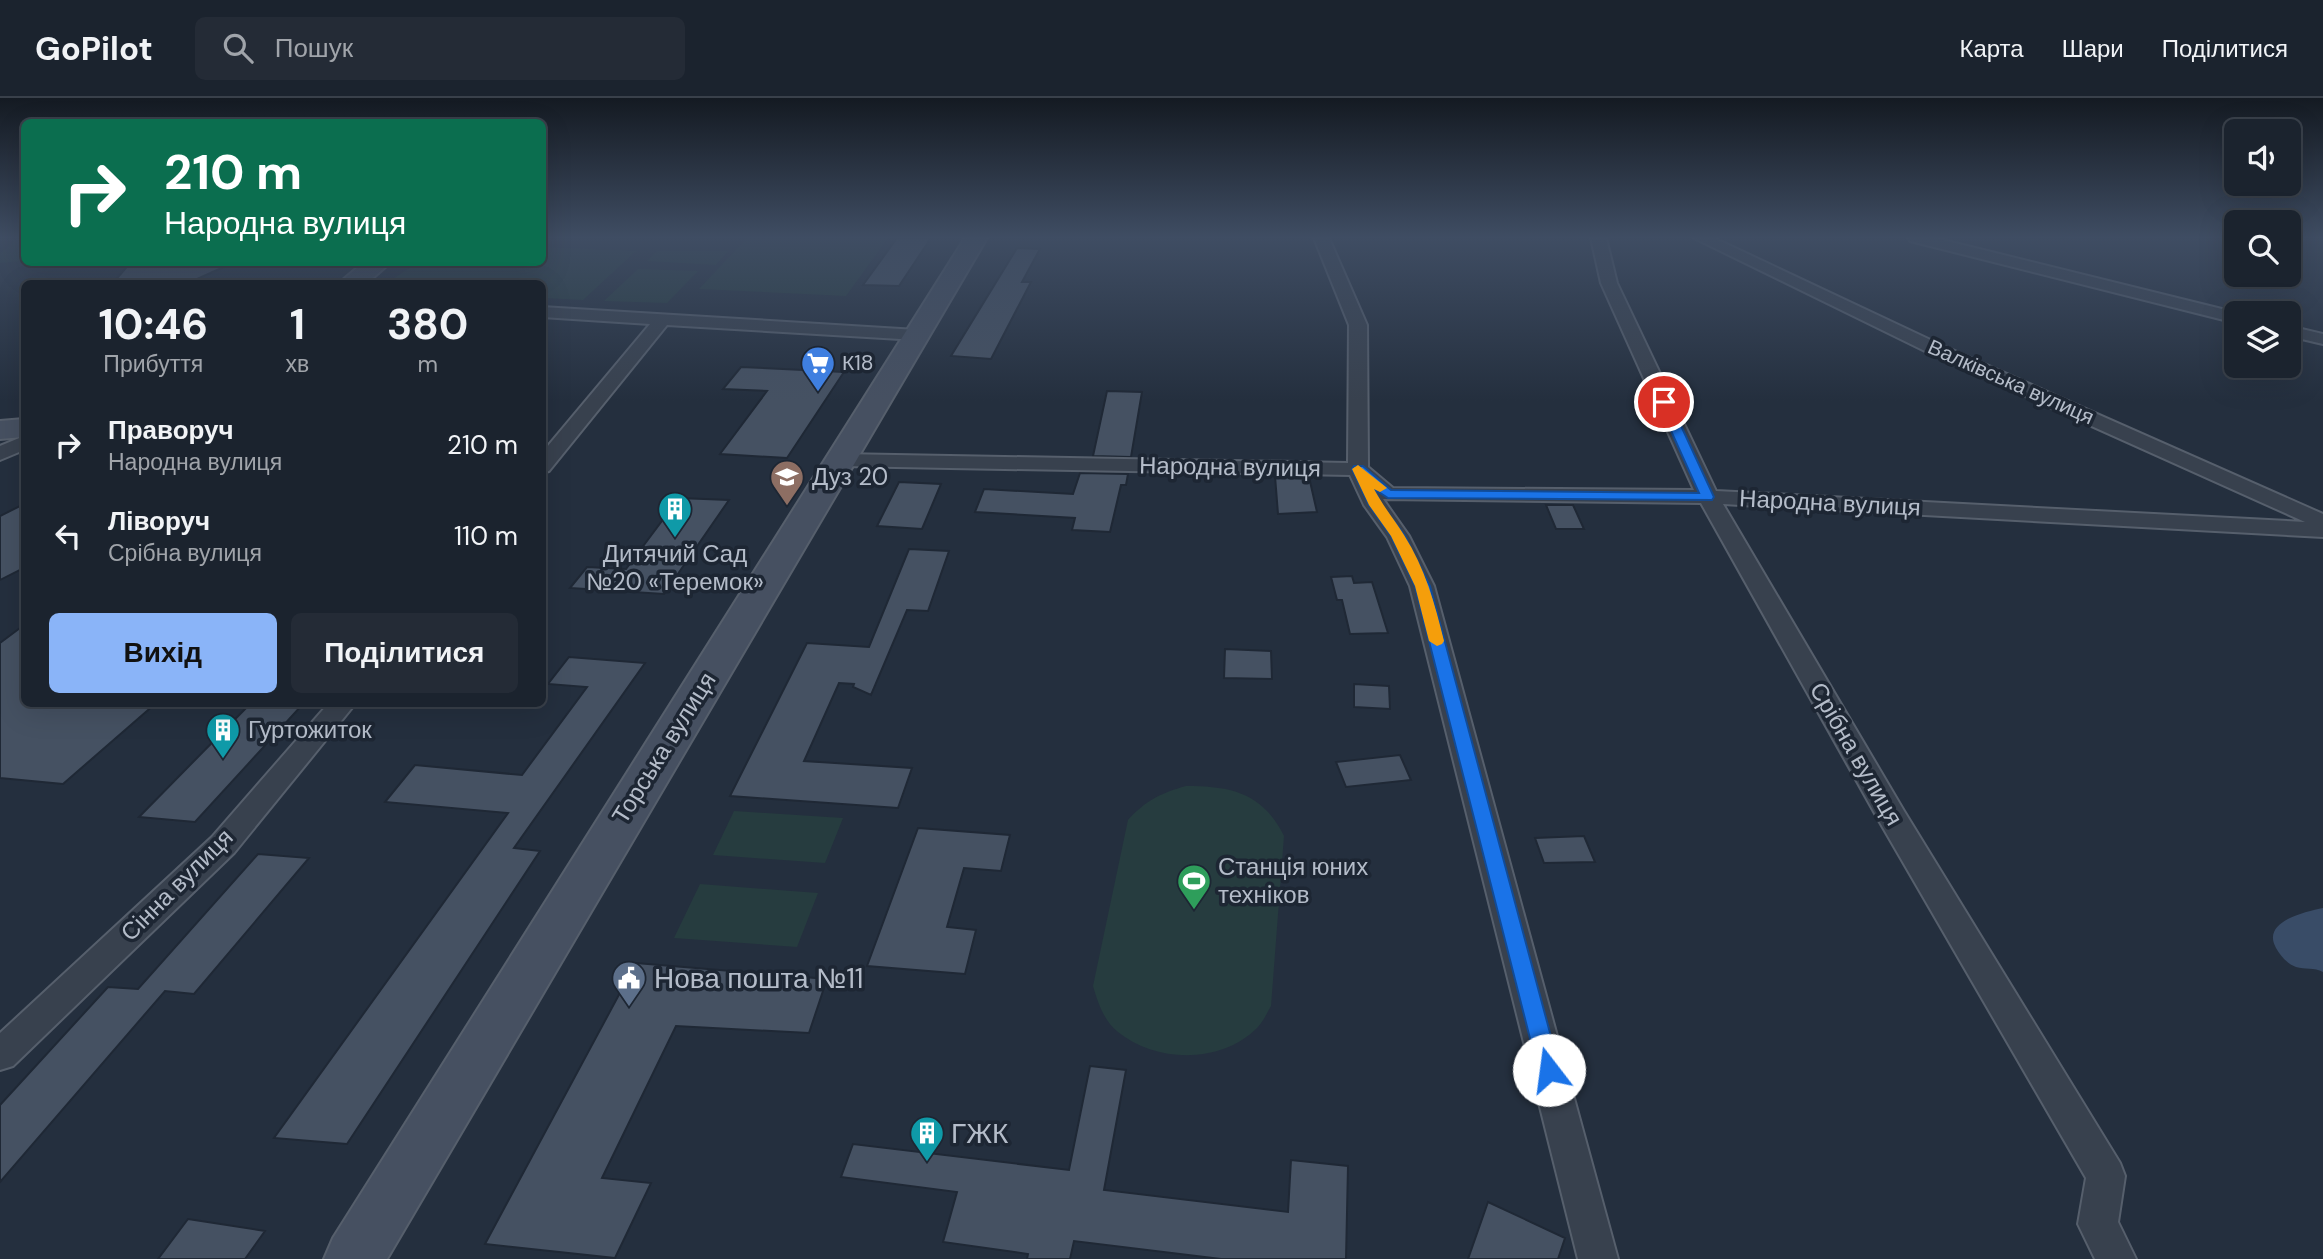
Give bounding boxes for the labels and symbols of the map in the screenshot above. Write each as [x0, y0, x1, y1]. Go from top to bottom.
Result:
street label: Валківська вулиця [1923, 333, 2099, 431]
supermarket icon: К18 [799, 344, 837, 393]
place label: К18 [842, 349, 874, 377]
pin [1634, 372, 1694, 432]
street label: Народна вулиця [1139, 449, 1321, 484]
school or university icon: Дуз 20 [768, 458, 806, 507]
place label: Дуз 20 [812, 461, 888, 492]
street label: Народна вулиця [1738, 482, 1922, 523]
building icon: Дитячий Сад №20 «Теремок» [656, 490, 694, 539]
place label: Дитячий Сад №20 «Теремок» [586, 538, 764, 597]
street label: Торська вулиця [605, 666, 722, 829]
street label: Срібна вулиця [1803, 676, 1910, 831]
building icon: Гуртожиток [204, 711, 242, 760]
place label: Гуртожиток [248, 714, 372, 745]
street label: Сінна вулиця [114, 822, 239, 947]
place label: Станцiя юних технiков [1218, 851, 1368, 910]
sports icon: Станцiя юних технiков [1175, 862, 1213, 911]
public building icon: Нова пошта №11 [610, 959, 648, 1008]
place label: Нова пошта №11 [654, 960, 864, 997]
position arrow [1512, 1033, 1586, 1107]
building icon: ГЖК [908, 1114, 946, 1163]
place label: ГЖК [951, 1115, 1009, 1152]

